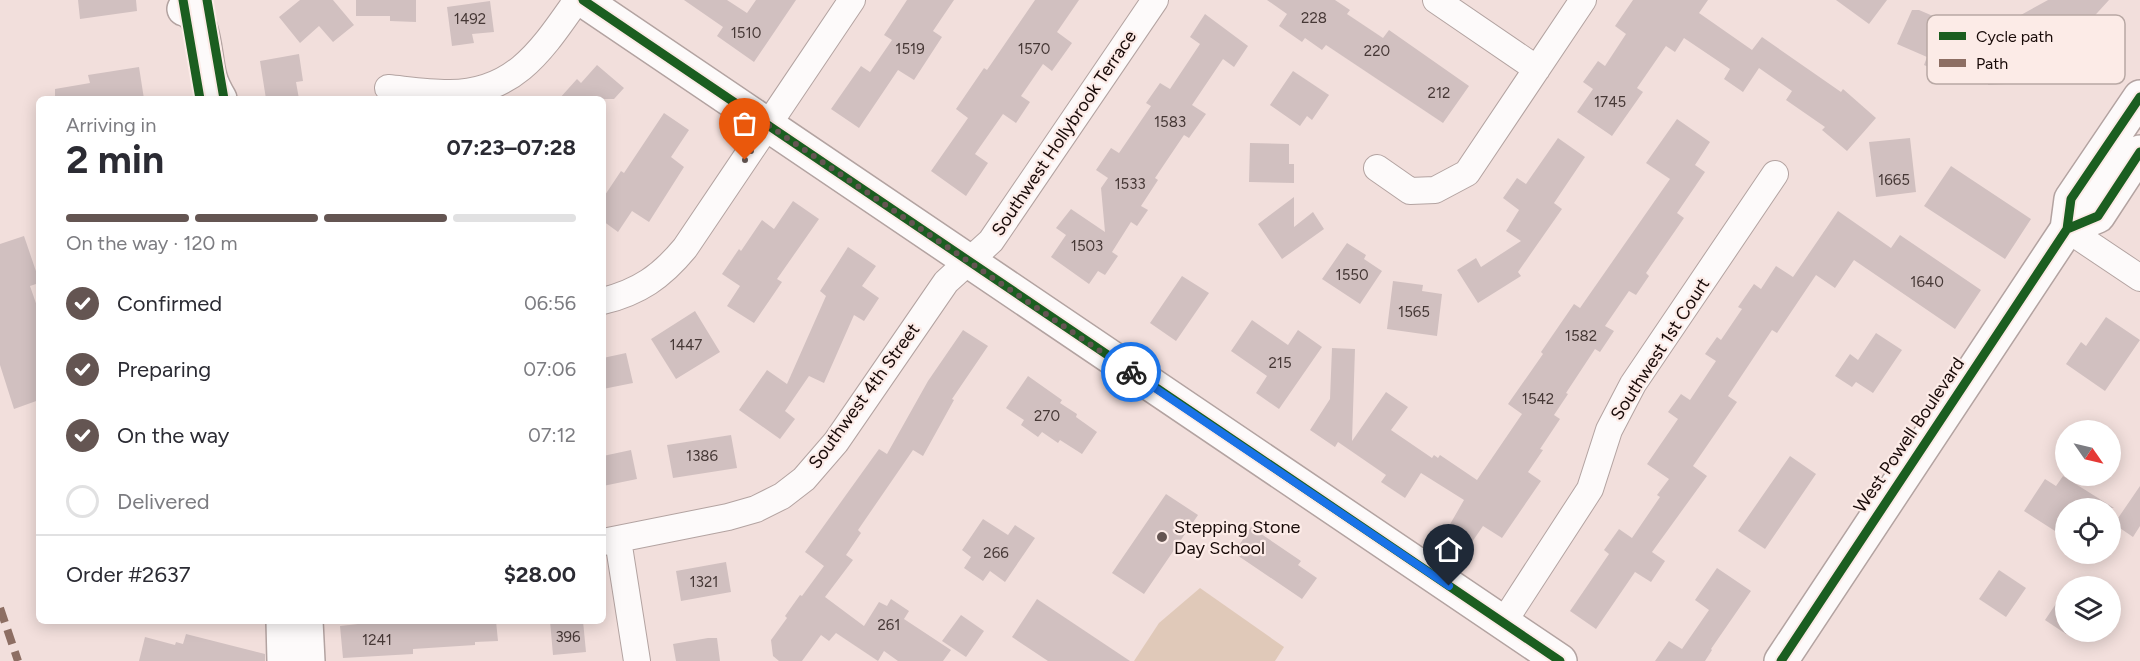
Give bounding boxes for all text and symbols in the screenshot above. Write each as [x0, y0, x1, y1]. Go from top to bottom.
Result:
house number: 228 [1301, 9, 1327, 27]
house number: 1492 [454, 10, 486, 28]
legend [1927, 15, 2125, 84]
house number: 1510 [731, 24, 761, 42]
street label: Southwest Hollybrook Terrace [987, 26, 1141, 240]
text: Cycle path [1976, 27, 2053, 46]
house number: 1519 [895, 40, 925, 58]
house number: 1570 [1018, 40, 1050, 58]
house number: 220 [1364, 42, 1390, 60]
text: Path [1976, 54, 2008, 73]
house number: 212 [1428, 84, 1450, 102]
house number: 1745 [1594, 93, 1626, 111]
pin [719, 98, 770, 160]
icon: bag [728, 107, 761, 140]
text: Arriving in [66, 113, 156, 137]
house number: 1583 [1154, 113, 1186, 131]
text: 07:23–07:28 [447, 134, 576, 161]
text: 2 min [66, 136, 164, 183]
house number: 1665 [1878, 171, 1910, 189]
house number: 1533 [1114, 175, 1146, 193]
text: On the way · 120 m [66, 231, 237, 255]
house number: 1503 [1071, 237, 1103, 255]
house number: 1550 [1335, 266, 1369, 284]
house number: 1640 [1910, 273, 1944, 291]
street label: Southwest 1st Court [1606, 274, 1714, 424]
icon: check [66, 287, 99, 320]
text: Confirmed [117, 290, 222, 317]
text: 06:56 [524, 291, 576, 315]
house number: 1565 [1398, 303, 1430, 321]
street label: Southwest 4th Street [804, 319, 924, 473]
house number: 1582 [1565, 327, 1597, 345]
house number: 1447 [670, 336, 702, 354]
courier [1101, 342, 1161, 402]
icon: check [66, 353, 99, 386]
street label: West Powell Boulevard [1849, 353, 1969, 517]
house number: 215 [1268, 354, 1292, 372]
text: Preparing [117, 356, 211, 383]
icon: bike [1115, 356, 1148, 389]
text: 07:06 [523, 357, 576, 381]
house number: 1542 [1522, 390, 1554, 408]
house number: 270 [1034, 407, 1060, 425]
icon: check [66, 419, 99, 452]
north arrow [2055, 420, 2121, 486]
map controls [2055, 420, 2121, 642]
text: On the way [117, 422, 229, 449]
text: 07:12 [528, 423, 576, 447]
house number: 1386 [686, 447, 719, 465]
text: Delivered [117, 488, 210, 515]
button: locate [2055, 498, 2121, 564]
place label: Stepping Stone Day School [1174, 516, 1300, 559]
pin [1423, 524, 1474, 586]
marker: Stepping Stone Day School [1155, 530, 1169, 544]
icon: home [1432, 533, 1465, 566]
house number: 266 [983, 544, 1009, 562]
text: Order #2637 [66, 561, 191, 588]
text: $28.00 [504, 561, 576, 588]
house number: 1321 [690, 573, 718, 591]
button: layers [2055, 576, 2121, 642]
house number: 261 [877, 616, 901, 634]
house number: 396 [555, 628, 581, 646]
house number: 1241 [362, 631, 392, 649]

